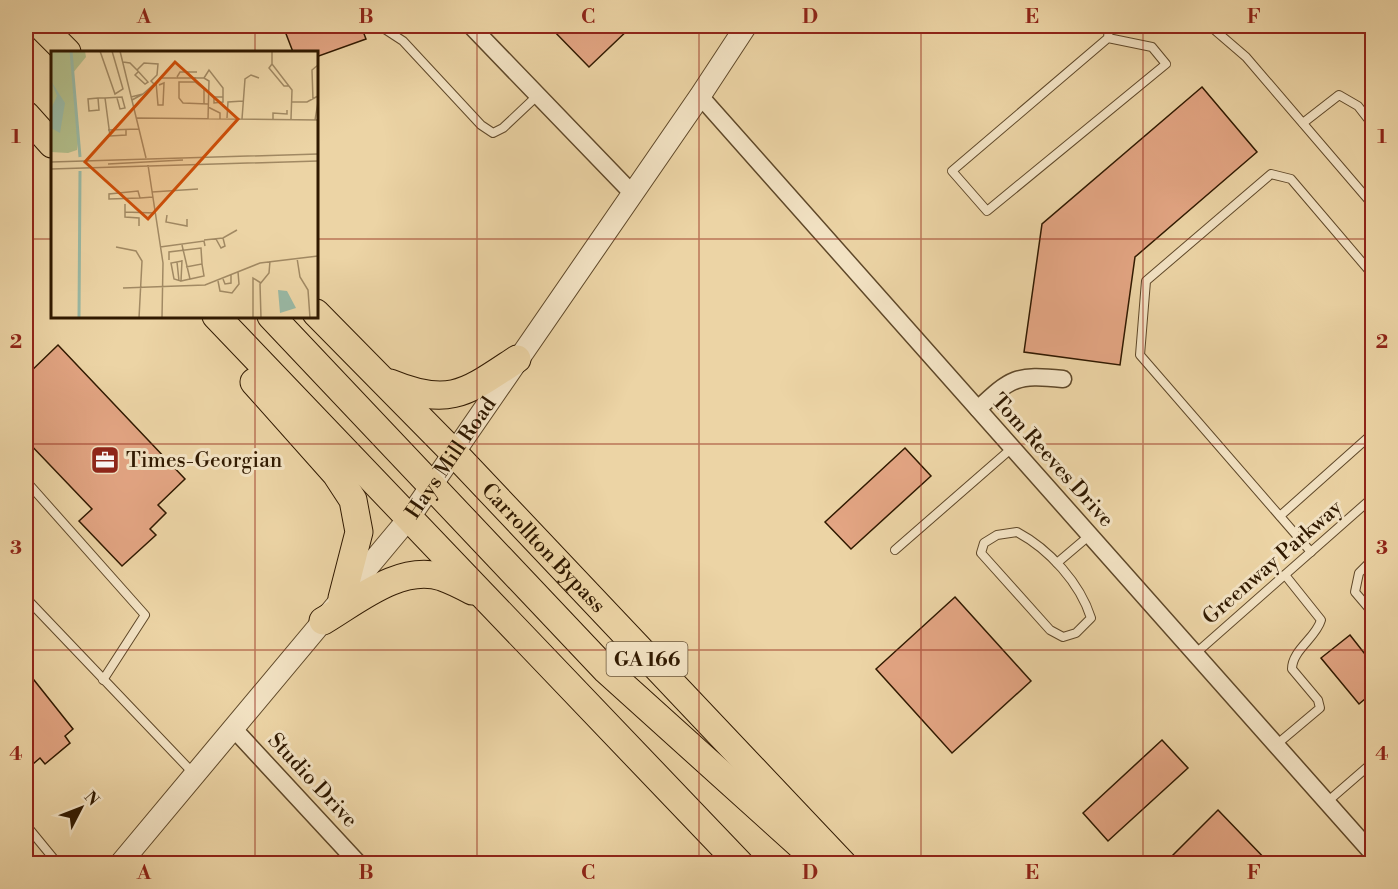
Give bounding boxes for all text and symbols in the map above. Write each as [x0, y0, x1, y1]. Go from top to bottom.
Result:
text: A [136, 5, 152, 30]
text: B [358, 5, 374, 30]
text: C [581, 5, 595, 30]
text: D [802, 5, 818, 30]
text: E [1025, 5, 1039, 30]
text: F [1247, 5, 1261, 30]
inset map [51, 51, 318, 318]
text: 1 [11, 125, 21, 150]
text: 1 [1377, 125, 1387, 150]
text: 2 [10, 330, 22, 355]
text: 2 [1376, 330, 1388, 355]
street label: Tom Reeves Drive [986, 389, 1119, 533]
street label: Hays Mill Road [400, 392, 502, 524]
office icon: Times-Georgian [89, 444, 121, 476]
place label: Times-Georgian [126, 448, 283, 474]
street label: Carrollton Bypass [475, 478, 611, 619]
street label: Greenway Parkway [1197, 494, 1348, 630]
text: 3 [10, 536, 22, 561]
text: 3 [1376, 536, 1388, 561]
road number: GA 166 [606, 642, 688, 676]
street label: Studio Drive [262, 728, 363, 833]
text: 4 [9, 742, 23, 767]
text: 4 [1375, 742, 1389, 767]
north arrow [51, 778, 111, 838]
text: N [80, 787, 103, 810]
text: A [136, 861, 152, 886]
text: B [358, 861, 374, 886]
text: C [581, 861, 595, 886]
text: D [802, 861, 818, 886]
text: E [1025, 861, 1039, 886]
text: F [1247, 861, 1261, 886]

